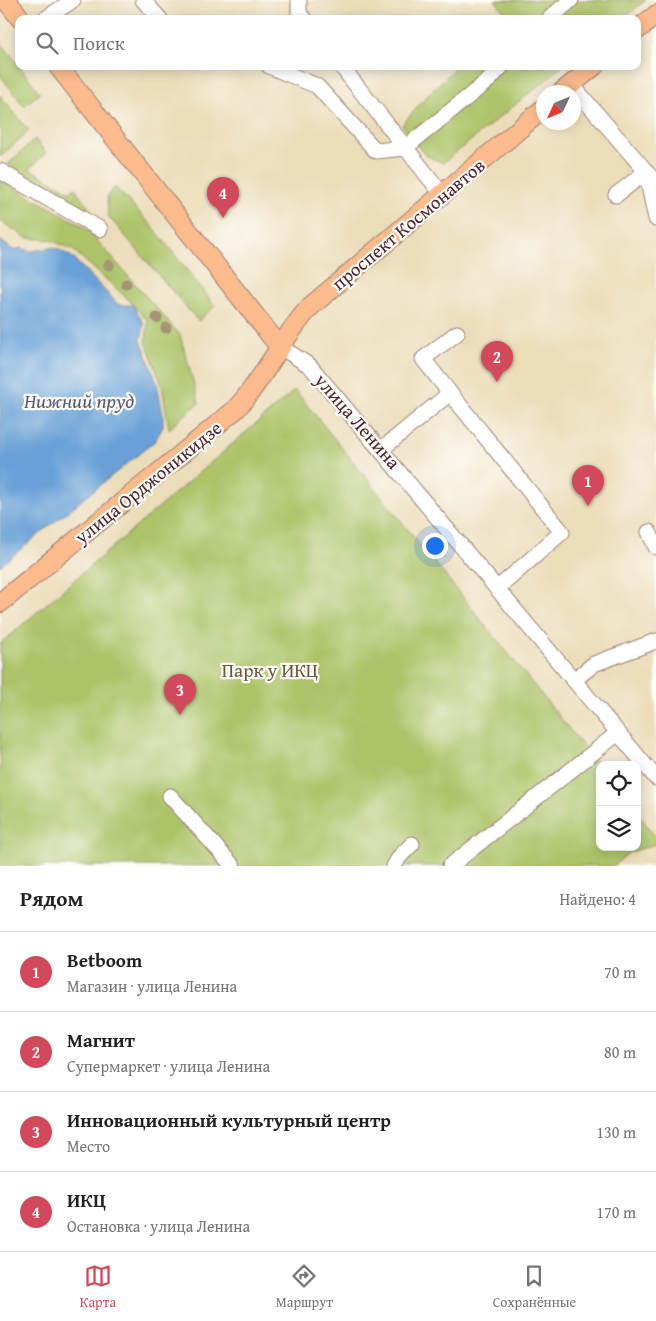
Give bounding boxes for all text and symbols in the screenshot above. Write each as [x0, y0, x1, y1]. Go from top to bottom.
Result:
search box [15, 15, 641, 70]
icon: search [33, 29, 61, 57]
text: Поиск [73, 29, 125, 57]
north arrow [536, 85, 581, 130]
street label: проспект Космонавтов [325, 151, 491, 297]
pin: 4 [207, 177, 239, 218]
pin: 2 [481, 341, 513, 382]
street label: улица Ленина [308, 366, 408, 475]
water label: Нижний пруд [24, 386, 134, 415]
street label: улица Орджоникидзе [68, 414, 228, 551]
pin: 1 [572, 465, 604, 506]
your location [422, 533, 448, 559]
park label: Парк у ИКЦ [222, 656, 318, 684]
pin: 3 [164, 674, 196, 715]
map controls [596, 761, 641, 851]
button: locate [596, 761, 641, 806]
button: layers [596, 806, 641, 851]
text: Рядом [20, 883, 83, 914]
text: Найдено: 4 [559, 887, 636, 911]
text: Betboom [67, 946, 142, 974]
text: 1 [32, 960, 40, 984]
text: 70 m [604, 960, 636, 984]
text: Магазин · улица Ленина [67, 974, 237, 998]
text: Магнит [67, 1026, 135, 1054]
text: 2 [32, 1040, 40, 1064]
text: 80 m [604, 1040, 636, 1064]
text: Супермаркет · улица Ленина [67, 1054, 270, 1078]
text: Инновационный культурный центр [67, 1106, 391, 1134]
text: 3 [32, 1120, 40, 1144]
text: 130 m [596, 1120, 636, 1144]
text: Место [67, 1134, 110, 1158]
text: ИКЦ [67, 1186, 106, 1214]
text: 4 [32, 1200, 40, 1224]
text: 170 m [596, 1200, 636, 1224]
text: Остановка · улица Ленина [67, 1214, 250, 1238]
tab: Карта [80, 1262, 116, 1312]
tab: Маршрут [276, 1262, 333, 1312]
tab: Сохранённые [493, 1262, 576, 1312]

